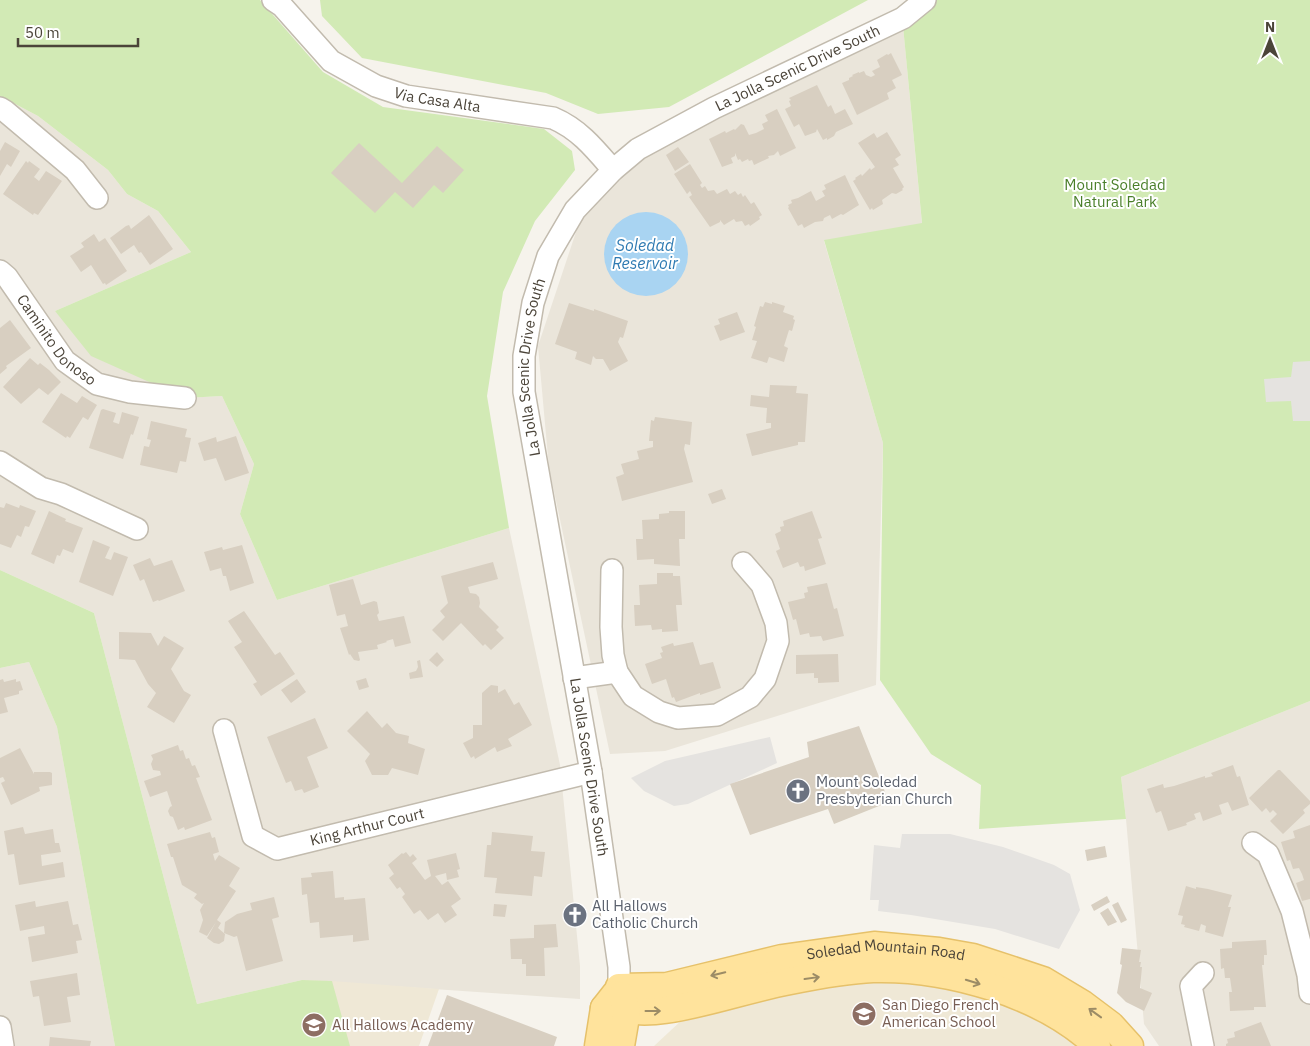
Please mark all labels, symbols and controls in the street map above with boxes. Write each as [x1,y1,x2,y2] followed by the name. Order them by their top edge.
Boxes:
[18,15,138,47] scale bar
[1245,15,1295,65] north arrow
[1265,18,1275,36] text: N
[712,20,883,115] street label: La Jolla Scenic Drive South
[25,23,60,42] text: 50 m
[391,83,482,116] street label: Via Casa Alta
[1064,175,1166,211] park label: Mount Soledad Natural Park
[612,235,679,273] water label: Soledad Reservoir
[514,276,549,458] street label: La Jolla Scenic Drive South
[13,291,100,389] street label: Caminito Donoso
[566,676,613,857] street label: La Jolla Scenic Drive South
[816,772,953,808] place label: Mount Soledad Presbyterian Church
[785,778,811,804] church icon: Mount Soledad Presbyterian Church
[308,803,426,850] street label: King Arthur Court
[592,896,698,932] place label: All Hallows Catholic Church
[562,902,588,928] church icon: All Hallows Catholic Church
[805,935,967,964] street label: Soledad Mountain Road
[710,970,726,979] one-way arrow
[803,972,819,982] one-way arrow
[964,977,980,987] one-way arrow
[882,995,999,1031] place label: San Diego French American School
[851,1001,877,1027] school or university icon: San Diego French American School
[644,1006,661,1016] one-way arrow
[1088,1008,1102,1018] one-way arrow
[301,1012,327,1038] school or university icon: All Hallows Academy
[332,1015,474,1034] place label: All Hallows Academy

